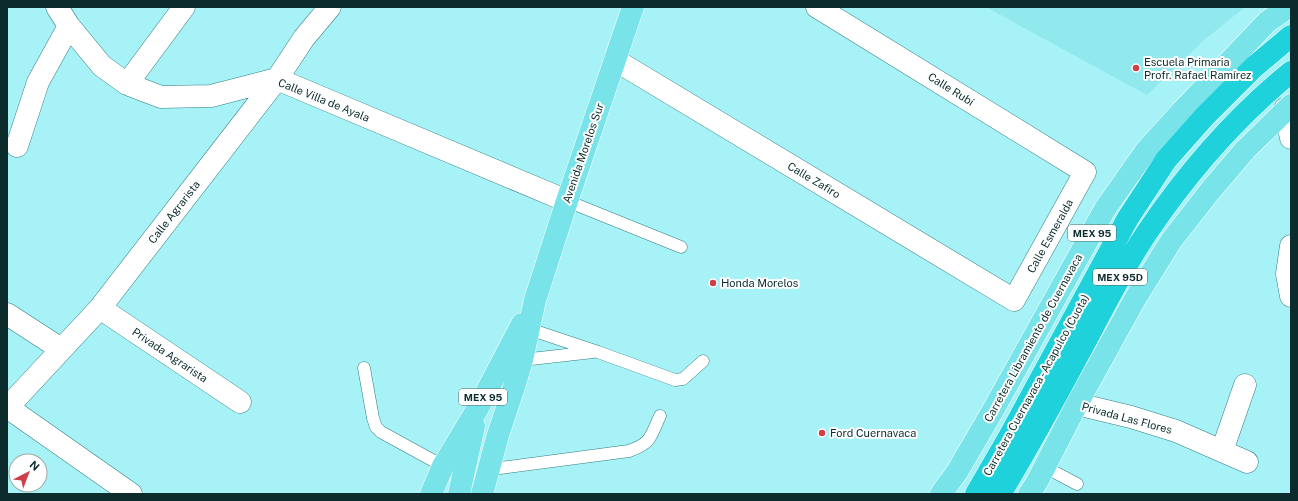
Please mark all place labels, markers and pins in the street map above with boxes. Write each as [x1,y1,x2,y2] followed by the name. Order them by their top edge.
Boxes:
[1144,56,1251,81] place label: Escuela Primaria Profr. Rafael Ramírez
[1131,63,1141,73] marker: Escuela Primaria Profr. Rafael Ramírez
[721,277,799,289] place label: Honda Morelos
[708,278,718,288] marker: Honda Morelos
[830,427,916,439] place label: Ford Cuernavaca
[817,428,827,438] marker: Ford Cuernavaca

